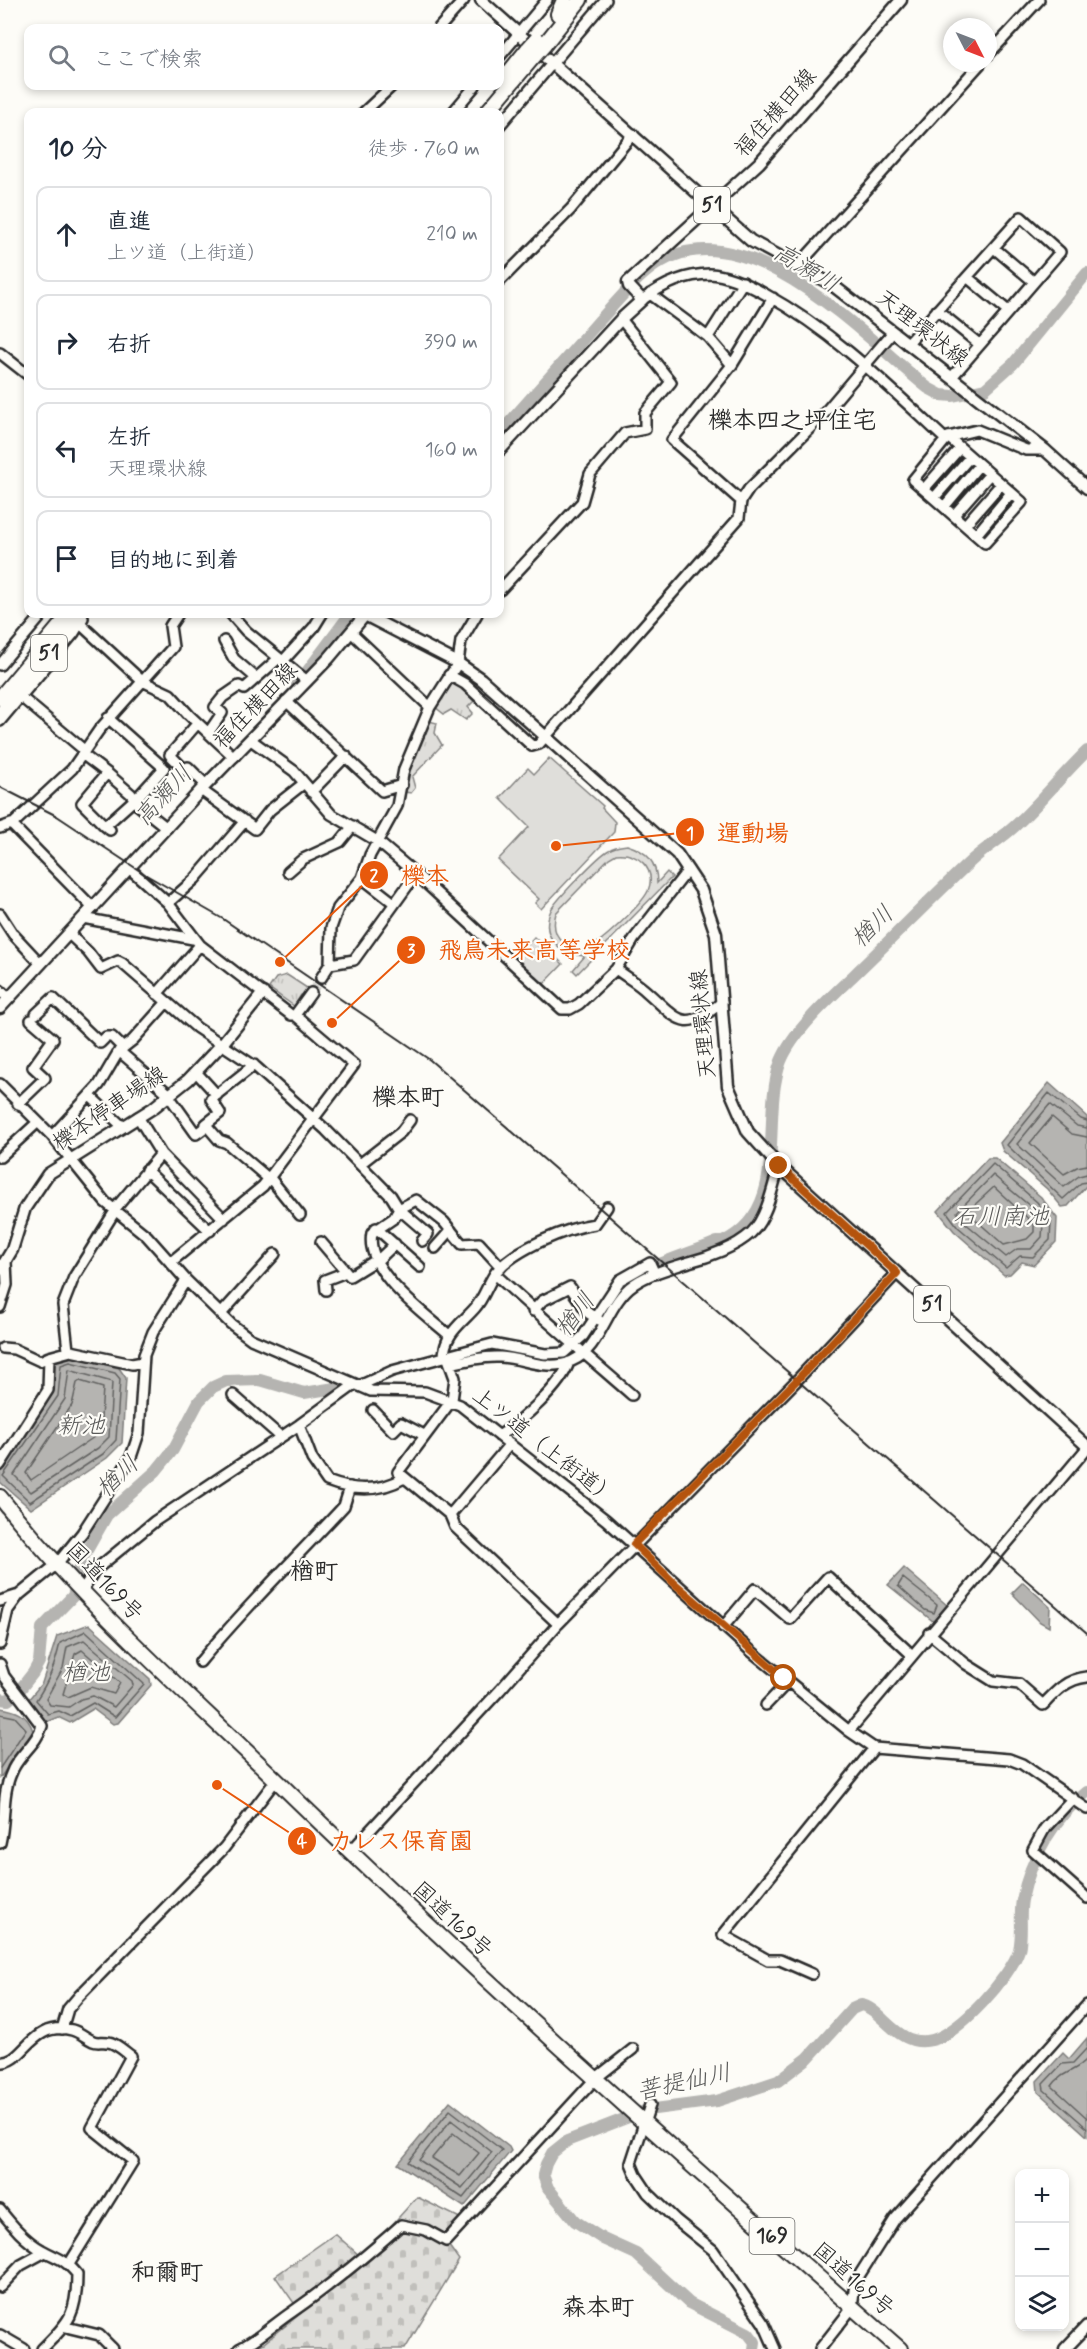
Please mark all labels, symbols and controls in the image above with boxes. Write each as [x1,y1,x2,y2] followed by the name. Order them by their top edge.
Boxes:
[943,18,997,72] north arrow
[24,24,504,90] search box
[45,41,78,74] icon: search
[93,46,203,74] text: ここで検索
[729,63,823,163] street label: 福住横田線
[48,133,108,167] text: 10 分
[368,136,480,163] text: 徒歩 · 760 m
[694,187,730,223] road number: 51
[107,208,151,236] text: 直進
[50,218,83,251] icon: ahead
[426,221,478,248] text: 210 m
[767,237,845,301] water label: 高瀬川
[107,240,267,267] text: 上ツ道（上街道）
[870,284,974,374] street label: 天理環状線
[50,326,83,359] icon: right
[424,329,478,356] text: 390 m
[107,331,151,359] text: 右折
[708,406,876,437] district label: 櫟本四之坪住宅
[107,424,151,452] text: 左折
[50,434,83,467] icon: left
[425,437,478,464] text: 160 m
[107,456,207,483] text: 天理環状線
[50,542,83,575] icon: arrive
[107,547,239,575] text: 目的地に到着
[31,635,67,671] road number: 51
[208,657,304,755] street label: 福住横田線
[128,759,200,833] water label: 高瀬川
[675,811,801,853] callout: 運動場
[717,819,789,850] text: 運動場
[686,822,694,846] text: 1
[359,854,461,896] callout: 櫟本
[401,862,449,893] text: 櫟本
[370,864,379,888] text: 2
[845,899,901,955] water label: 楢川
[396,929,642,971] callout: 飛鳥未来高等学校
[438,936,630,967] text: 飛鳥未来高等学校
[407,939,416,963] text: 3
[685,968,723,1080] street label: 天理環状線
[47,1060,173,1158] street label: 櫟本停車場線
[372,1083,444,1114] district label: 櫟本町
[765,1152,791,1178] route end
[953,1202,1050,1233] water label: 石川南池
[914,1286,950,1322] road number: 51
[549,1287,603,1343] water label: 楢川
[466,1382,622,1512] street label: 上ツ道（上街道）
[57,1411,106,1442] water label: 新池
[90,1449,146,1505] water label: 楢川
[59,1536,149,1628] street label: 国道169号
[290,1557,338,1588] district label: 楢町
[62,1658,111,1689] water label: 楢池
[770,1664,796,1690] route start
[287,1820,485,1862] callout: カレス保育園
[329,1827,473,1858] text: カレス保育園
[297,1830,308,1854] text: 4
[406,1876,498,1964] street label: 国道169号
[634,2058,734,2108] water label: 菩提仙川
[1015,2169,1069,2331] map controls
[1015,2169,1069,2223] button: +
[750,2218,794,2254] road number: 169
[1015,2223,1069,2277] button: −
[806,2237,900,2323] street label: 国道169号
[131,2258,203,2289] district label: 和爾町
[1015,2277,1069,2331] button: layers
[562,2293,634,2324] district label: 森本町

